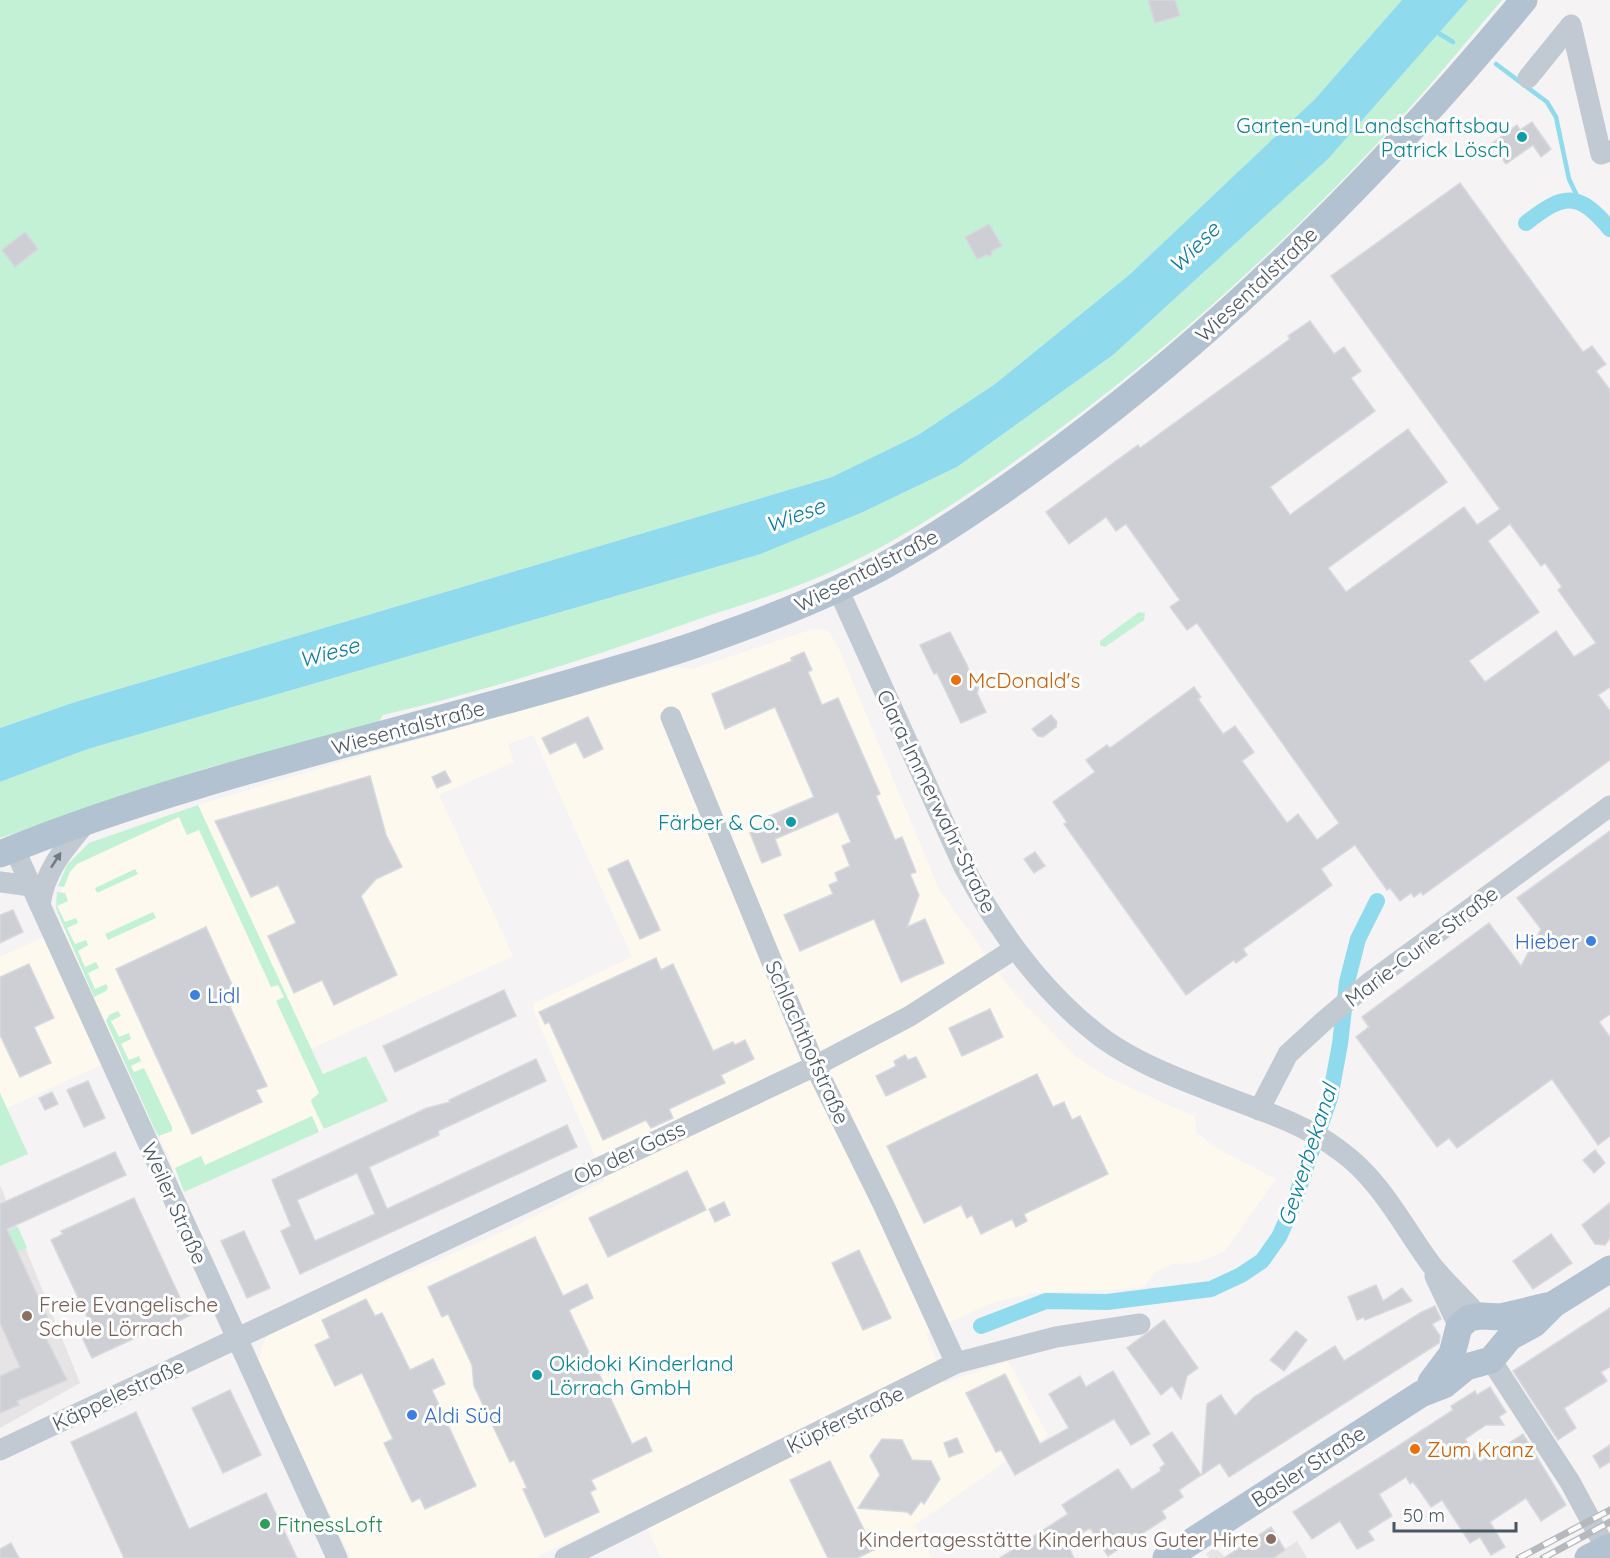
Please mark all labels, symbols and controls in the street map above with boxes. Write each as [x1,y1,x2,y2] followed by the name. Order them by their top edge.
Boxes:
[1236,112,1510,162] place label: Garten-und Landschaftsbau Patrick Lösch
[1515,130,1529,144] marker: Garten-und Landschaftsbau Patrick Lösch
[1162,214,1227,279] water label: Wiese
[1190,221,1322,347] street label: Wiesentalstraße
[761,491,830,539] water label: Wiese
[790,523,942,617] street label: Wiesentalstraße
[296,630,364,673] water label: Wiese
[968,667,1080,693] place label: McDonald's
[949,673,963,687] marker: McDonald's
[872,685,1002,917] street label: Clara-Immerwahr-Straße
[329,694,487,760] street label: Wiesentalstraße
[658,809,779,835] place label: Färber & Co.
[784,815,798,829] marker: Färber & Co.
[50,852,61,868] one-way arrow
[1339,880,1503,1012] street label: Marie-Curie-Straße
[1515,928,1579,954] place label: Hieber
[1584,934,1598,948] marker: Hieber
[760,956,856,1128] street label: Schlachthofstraße
[207,982,240,1008] place label: Lidl
[188,988,202,1002] marker: Lidl
[1271,1078,1344,1229] water label: Gewerbekanal
[569,1115,689,1189] street label: Ob der Gass
[137,1138,213,1268] street label: Weiler Straße
[39,1291,218,1341] place label: Freie Evangelische Schule Lörrach
[20,1309,34,1323] marker: Freie Evangelische Schule Lörrach
[549,1350,734,1400] place label: Okidoki Kinderland Lörrach GmbH
[48,1352,188,1436] street label: Käppelestraße
[530,1368,544,1382] marker: Okidoki Kinderland Lörrach GmbH
[782,1379,908,1459] street label: Küpferstraße
[424,1402,502,1428] place label: Aldi Süd
[405,1408,419,1422] marker: Aldi Süd
[1246,1420,1370,1512] street label: Basler Straße
[1427,1436,1534,1462] place label: Zum Kranz
[1408,1442,1422,1456] marker: Zum Kranz
[1394,1495,1516,1533] scale bar
[1403,1504,1445,1527] text: 50 m
[277,1511,383,1537] place label: FitnessLoft
[258,1517,272,1531] marker: FitnessLoft
[859,1526,1259,1552] place label: Kindertagesstätte Kinderhaus Guter Hirte
[1264,1532,1278,1546] marker: Kindertagesstätte Kinderhaus Guter Hirte

